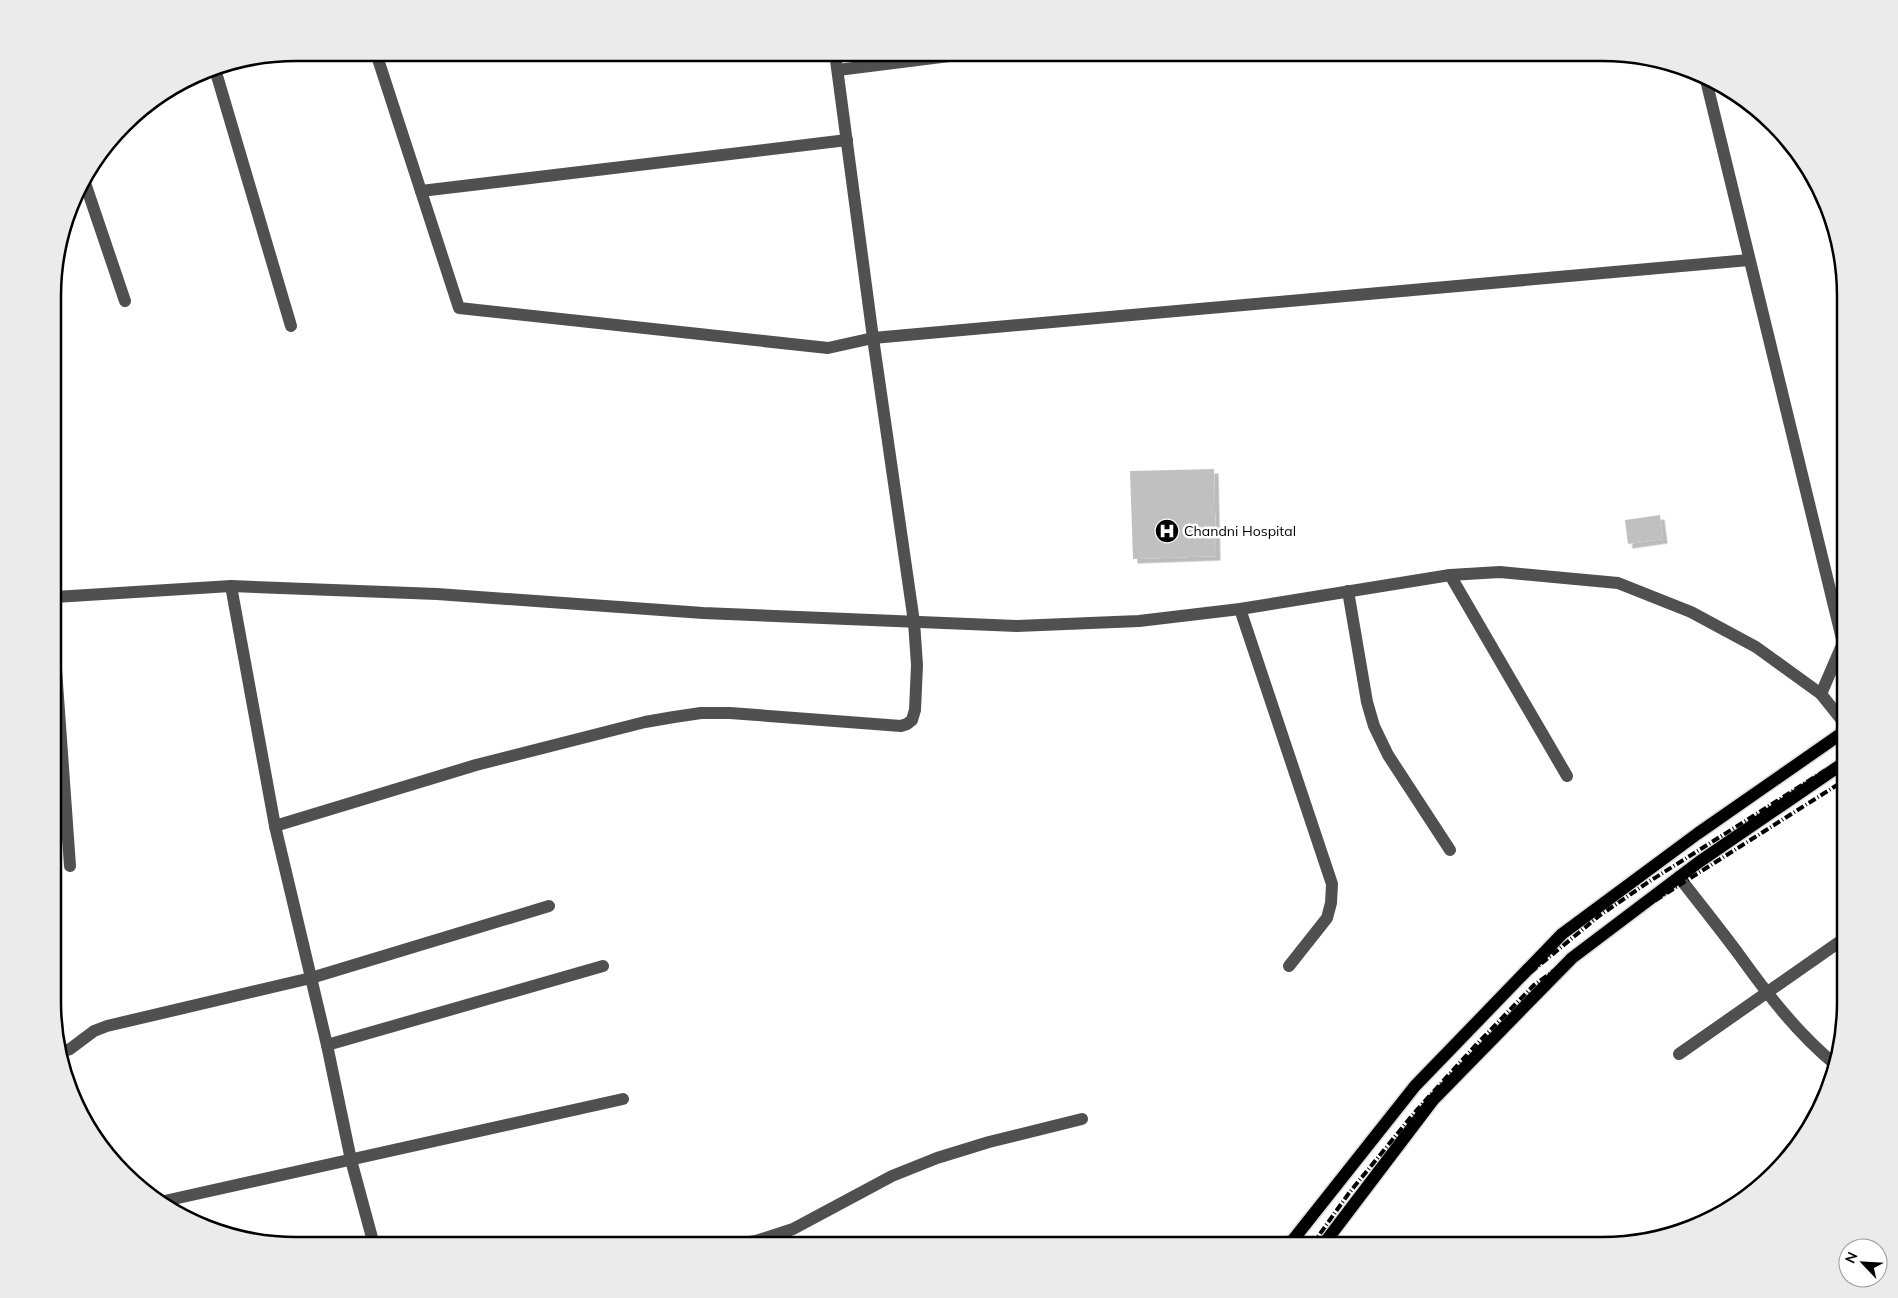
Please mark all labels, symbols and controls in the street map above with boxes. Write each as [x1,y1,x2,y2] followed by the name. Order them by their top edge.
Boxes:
[1154,518,1180,544] hospital icon: Chandni Hospital
[1184,522,1296,540] place label: Chandni Hospital
[1838,1238,1888,1288] north arrow
[1841,1249,1862,1266] text: N

